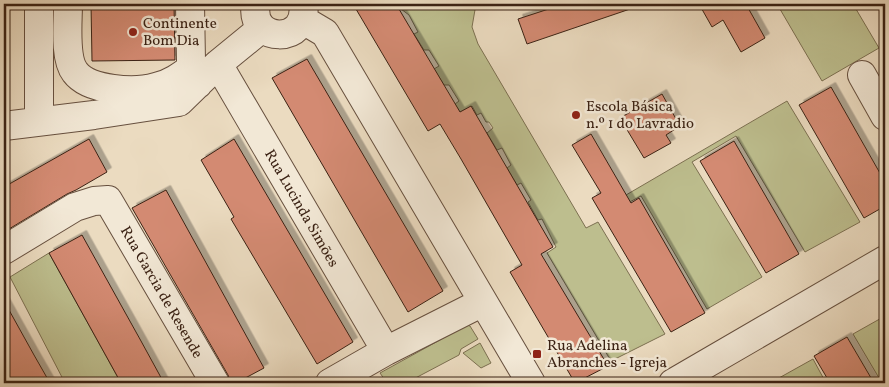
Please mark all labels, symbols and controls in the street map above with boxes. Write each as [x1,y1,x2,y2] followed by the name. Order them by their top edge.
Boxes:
[143,14,217,52] place label: Continente Bom Dia
[127,26,139,38] marker: Continente Bom Dia
[586,97,694,135] place label: Escola Básica n.º 1 do Lavradio
[570,109,582,121] marker: Escola Básica n.º 1 do Lavradio
[258,146,343,271] street label: Rua Lucinda Simões
[114,223,207,363] street label: Rua Garcia de Resende
[547,336,667,374] place label: Rua Adelina Abranches - Igreja
[531,348,543,360] marker: Rua Adelina Abranches - Igreja

